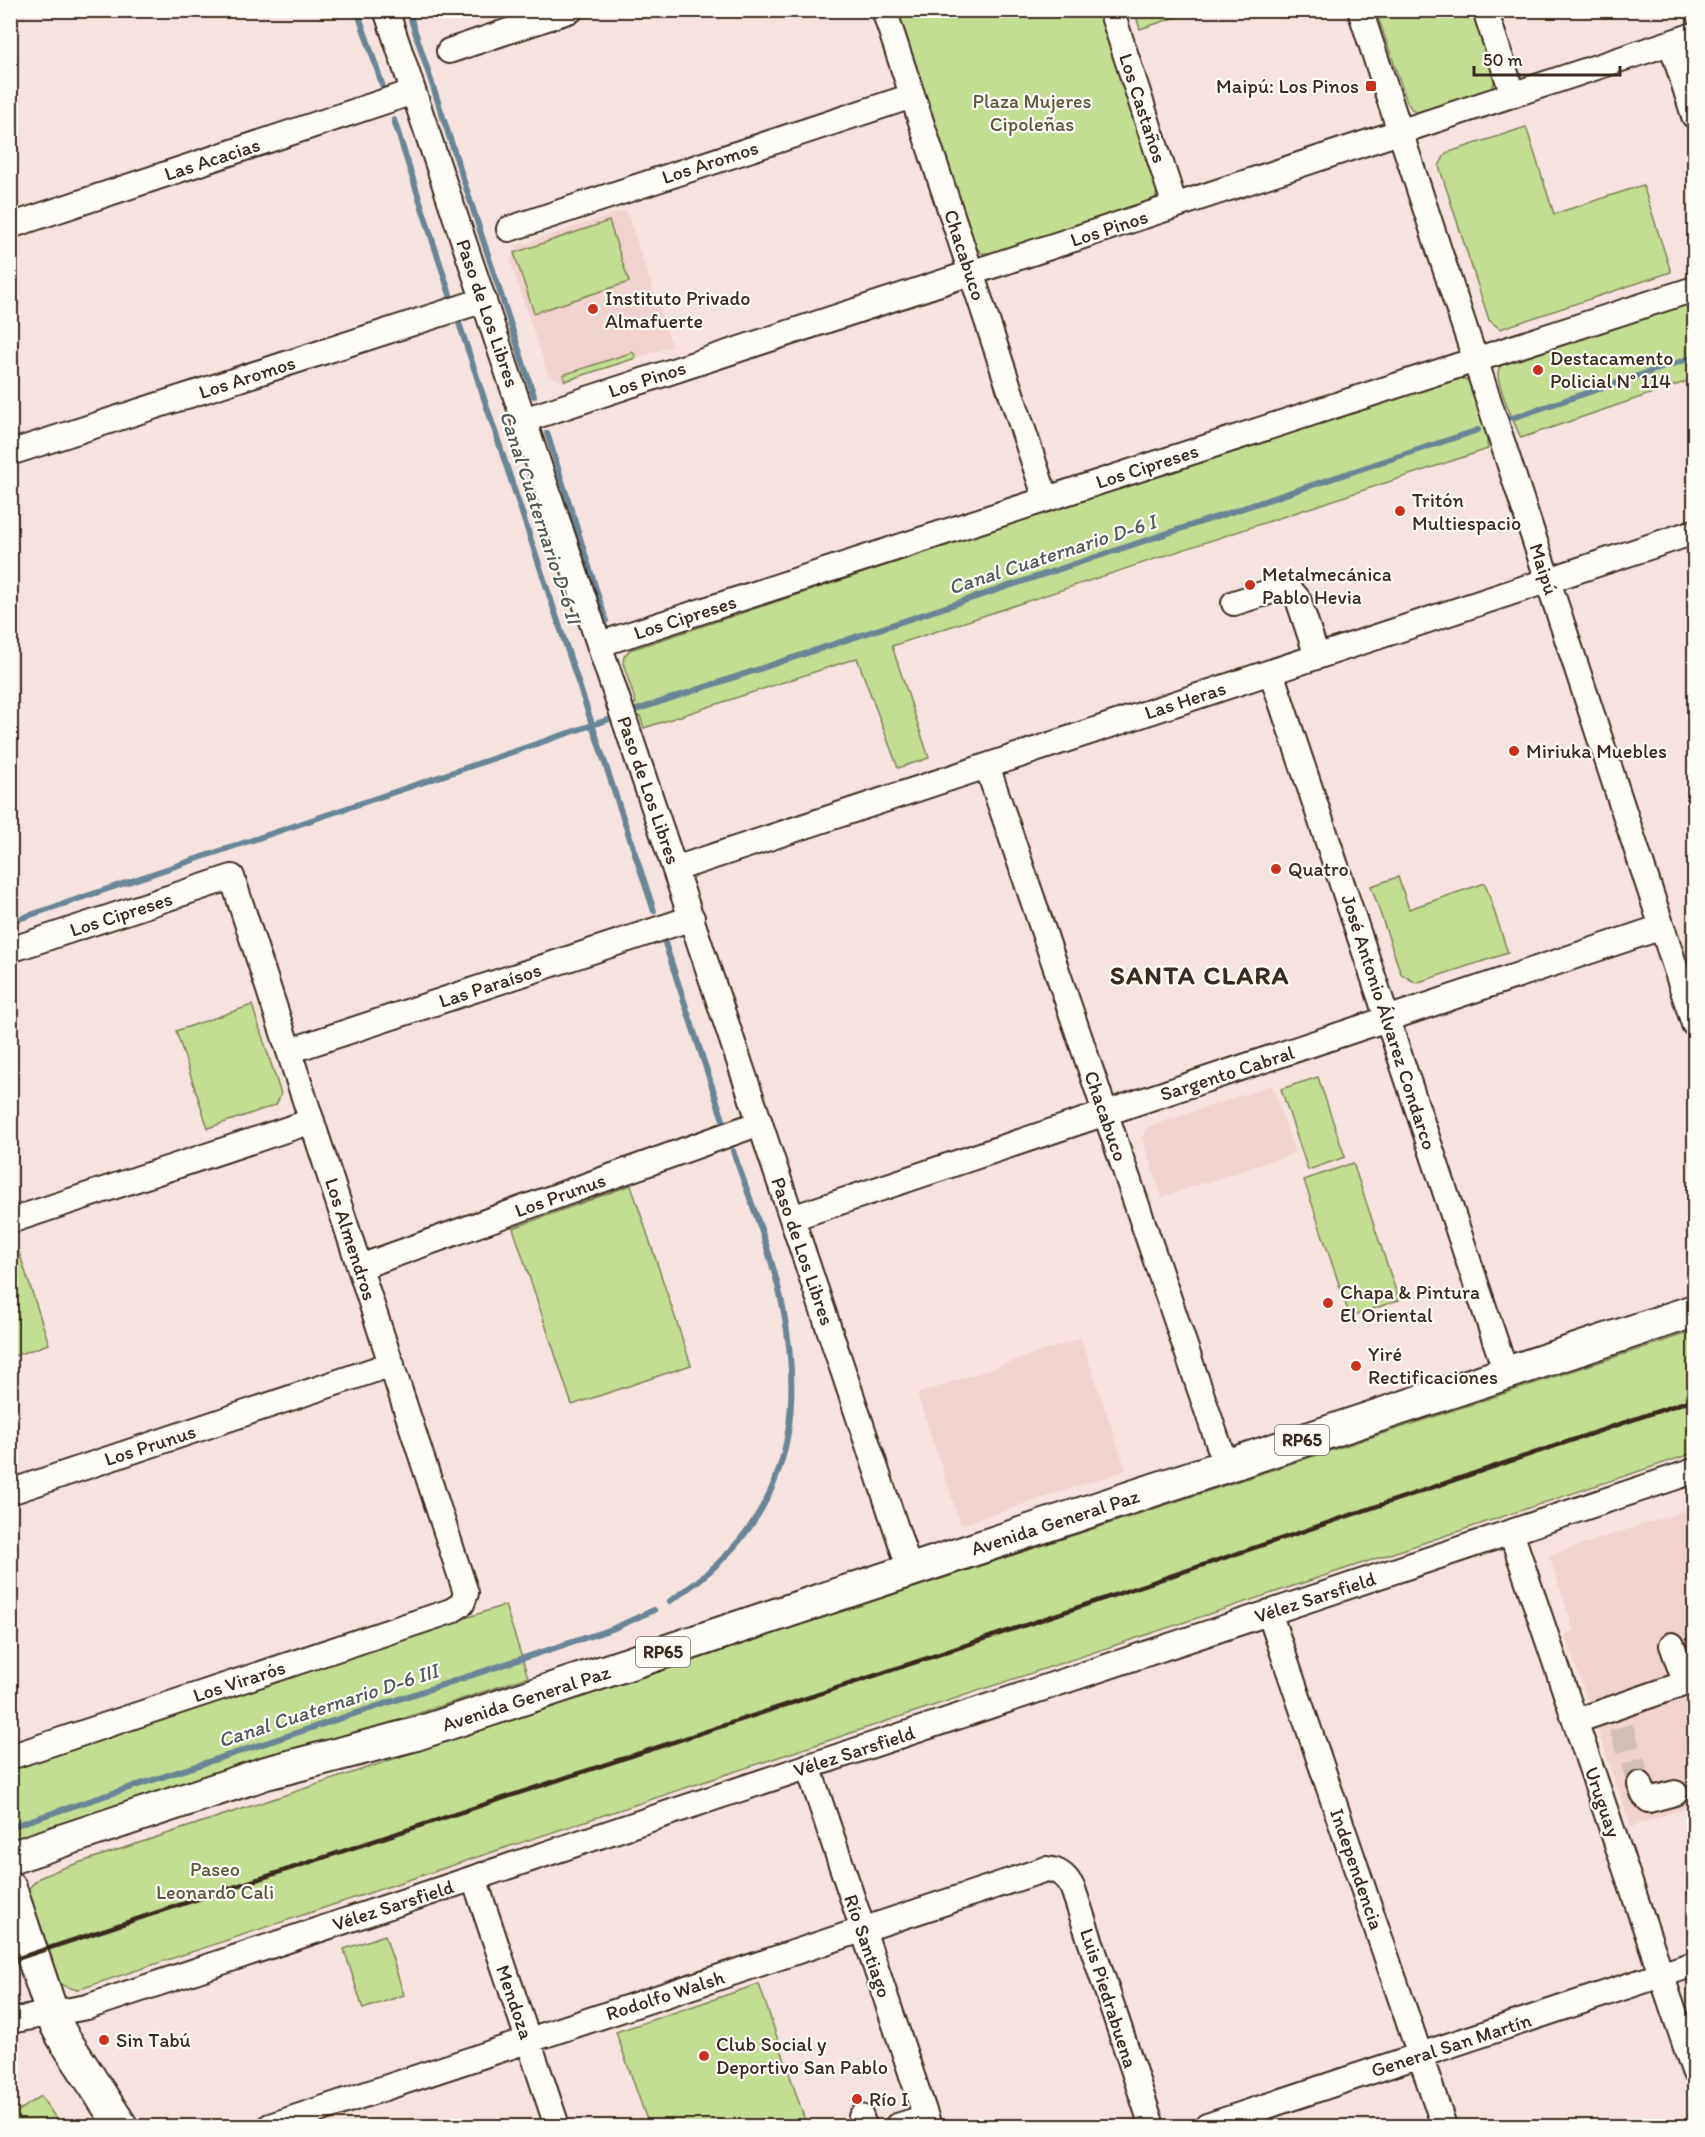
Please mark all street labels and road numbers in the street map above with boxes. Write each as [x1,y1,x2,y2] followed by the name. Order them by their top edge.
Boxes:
[1114,50,1172,166] street label: Los Castaños
[161,132,263,186] street label: Las Acacias
[659,135,761,189] street label: Los Aromos
[1067,204,1151,252] street label: Los Pinos
[939,207,991,303] street label: Chacabuco
[451,236,525,390] street label: Paso de Los Libres
[196,350,298,404] street label: Los Aromos
[605,355,689,403] street label: Los Pinos
[1093,438,1201,494] street label: Los Cipreses
[1524,540,1564,598] street label: Maipú
[631,589,739,645] street label: Los Cipreses
[1141,676,1229,724] street label: Las Heras
[612,713,686,867] street label: Paso de Los Libres
[67,886,175,942] street label: Los Cipreses
[1336,891,1442,1153] street label: José Antonio Álvarez Condarco
[436,957,544,1013] street label: Las Paraísos
[1157,1040,1298,1106] street label: Sargento Cabral
[1079,1068,1133,1164] street label: Chacabuco
[511,1167,609,1223] street label: Los Prunus
[766,1174,840,1328] street label: Paso de Los Libres
[320,1175,382,1303] street label: Los Almendros
[101,1419,199,1471] street label: Los Prunus
[1275,1425,1329,1455] road number: RP65
[968,1483,1143,1561] street label: Avenida General Paz
[1251,1566,1379,1628] street label: Vélez Sarsfield
[636,1637,690,1667] road number: RP65
[190,1655,288,1707] street label: Los Virarós
[439,1659,614,1737] street label: Avenida General Paz
[790,1720,918,1782] street label: Vélez Sarsfield
[1580,1763,1626,1841] street label: Uruguay
[1325,1805,1389,1933] street label: Independencia
[329,1874,457,1936] street label: Vélez Sarsfield
[839,1891,897,2001] street label: Río Santiago
[1075,1925,1143,2071] street label: Luis Piedrabuena
[491,1962,539,2043] street label: Mendoza
[603,1964,728,2025] street label: Rodolfo Walsh
[1368,2008,1534,2082] street label: General San Martín

